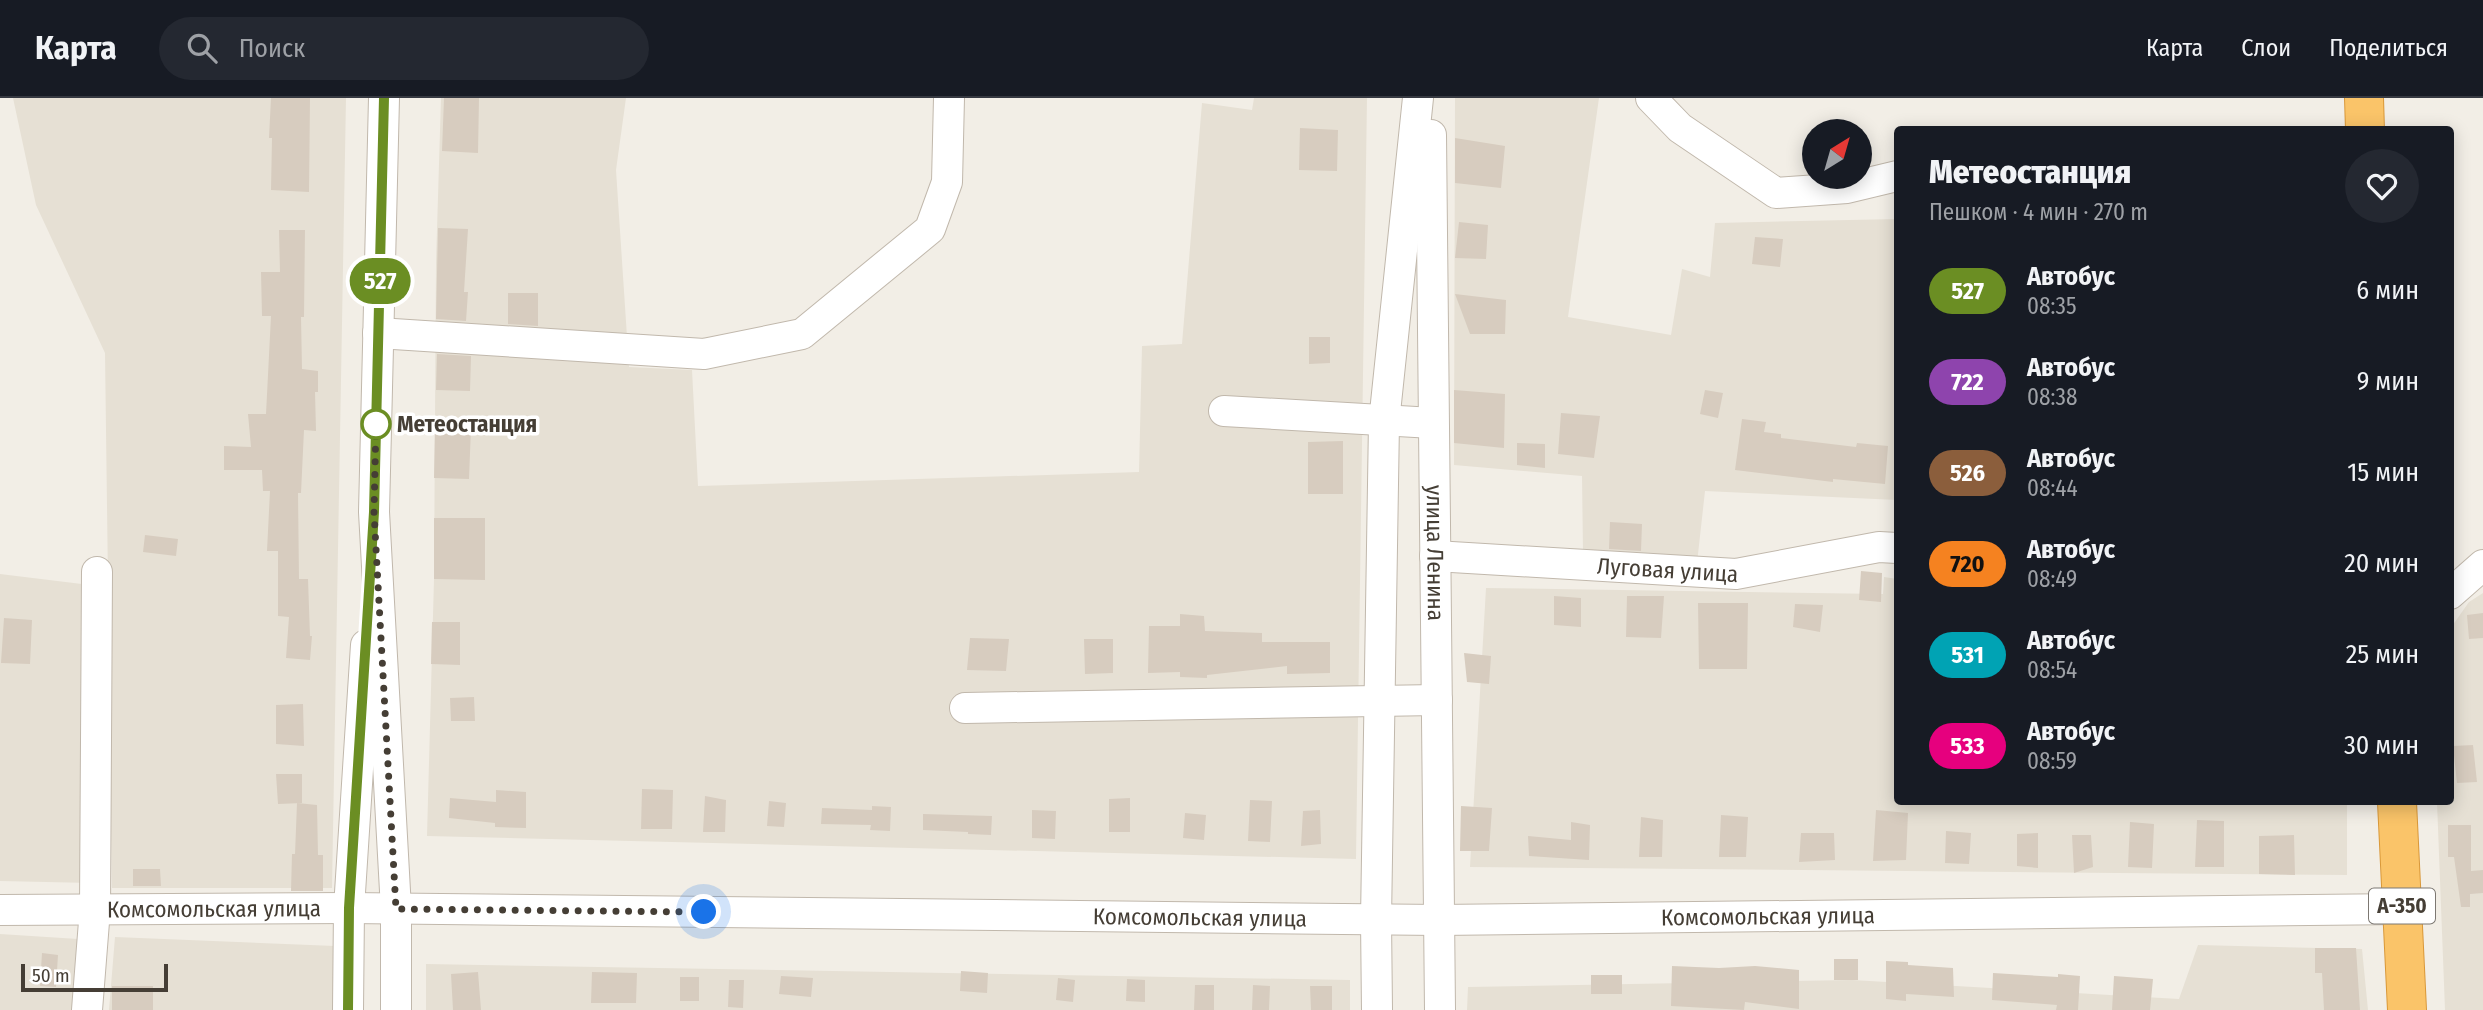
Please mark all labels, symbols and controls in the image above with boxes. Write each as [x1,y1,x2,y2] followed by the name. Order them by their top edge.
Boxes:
[159,17,649,80] search box
[35,28,117,68] text: Карта
[183,29,221,67] icon: search
[239,33,305,64] text: Поиск
[2146,34,2203,62] text: Карта
[2241,34,2291,62] text: Слои
[2329,34,2448,62] text: Поделиться
[1802,119,1872,189] north arrow
[1802,119,1872,189] map controls
[2345,149,2419,223] button: heart
[1929,152,2131,192] text: Метеостанция
[1929,198,2148,226] text: Пешком · 4 мин · 270 m
[340,258,420,304] line badge: 527
[2027,261,2115,292] text: Автобус
[364,267,396,295] text: 527
[2356,275,2419,306] text: 6 мин
[1951,277,1984,305] text: 527
[2027,292,2077,320] text: 08:35
[2027,352,2115,383] text: Автобус
[2357,366,2419,397] text: 9 мин
[1951,368,1984,396] text: 722
[2027,383,2077,411] text: 08:38
[361,409,391,439] marker: Метеостанция
[397,410,537,438] place label: Метеостанция
[2027,443,2115,474] text: Автобус
[2347,457,2419,488] text: 15 мин
[1950,459,1985,487] text: 526
[2027,474,2078,502] text: 08:44
[1421,485,1450,621] street label: улица Ленина
[2027,534,2115,565] text: Автобус
[2344,548,2419,579] text: 20 мин
[1950,550,1985,578] text: 720
[1596,552,1739,588] street label: Луговая улица
[2027,565,2077,593] text: 08:49
[2027,625,2115,656] text: Автобус
[2346,639,2419,670] text: 25 мин
[1951,641,1984,669] text: 531
[2027,656,2077,684] text: 08:54
[2027,716,2115,747] text: Автобус
[2344,730,2419,761] text: 30 мин
[1950,732,1985,760] text: 533
[2027,747,2077,775] text: 08:59
[2369,888,2435,924] road number: А-350
[107,894,321,923] street label: Комсомольская улица
[686,894,721,929] your location
[1661,901,1875,931] street label: Комсомольская улица
[1093,902,1307,933] street label: Комсомольская улица
[21,961,168,993] scale bar
[32,964,70,987] text: 50 m

